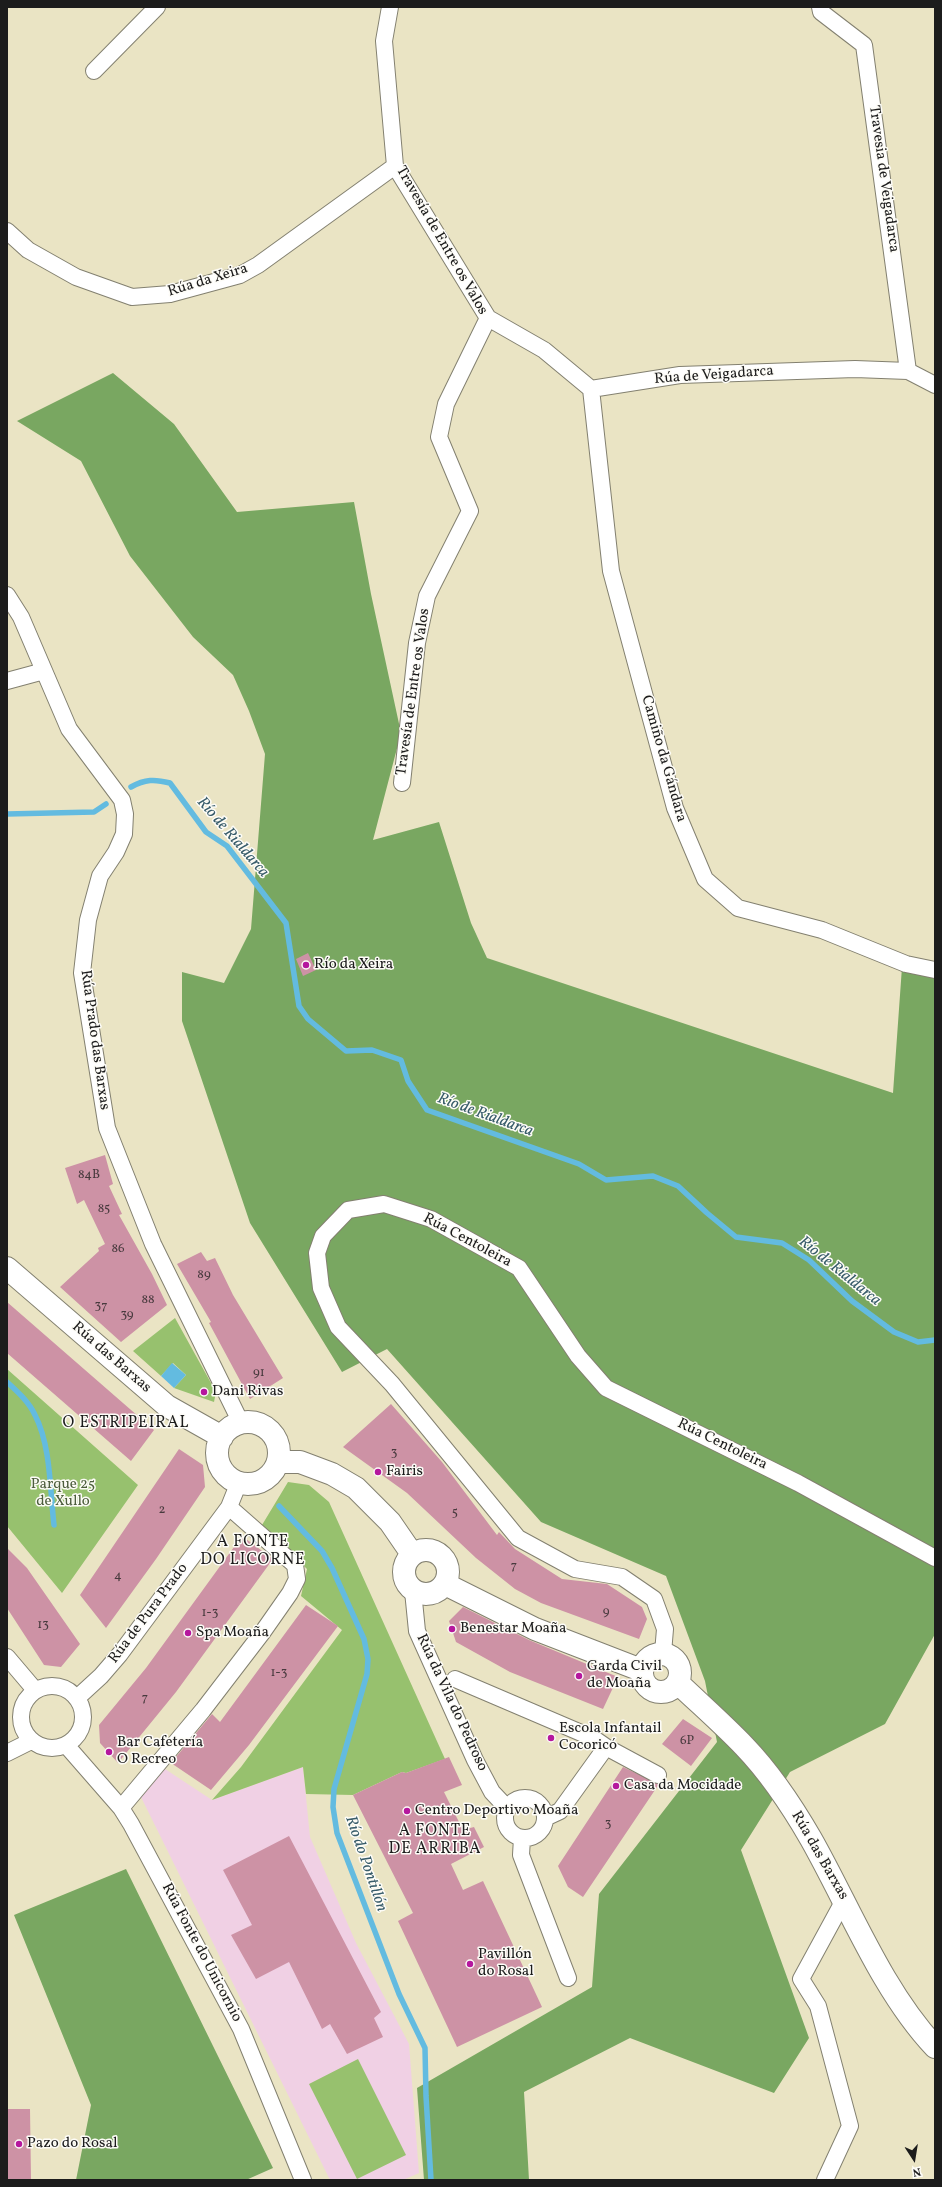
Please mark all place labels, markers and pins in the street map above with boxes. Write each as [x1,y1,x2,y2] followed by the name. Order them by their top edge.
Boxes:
[314,956,393,974] place label: Río da Xeira
[301,960,311,970] marker: Río da Xeira
[212,1383,283,1401] place label: Dani Rivas
[199,1387,209,1397] marker: Dani Rivas
[386,1463,423,1481] place label: Fairis
[373,1467,383,1477] marker: Fairis
[460,1620,566,1638] place label: Benestar Moaña
[196,1624,269,1642] place label: Spa Moaña
[447,1624,457,1634] marker: Benestar Moaña
[183,1628,193,1638] marker: Spa Moaña
[587,1658,662,1693] place label: Garda Civil de Moaña
[574,1671,584,1681] marker: Garda Civil de Moaña
[559,1720,661,1755] place label: Escola Infantail Cocoricó
[546,1733,556,1743] marker: Escola Infantail Cocoricó
[117,1734,203,1769] place label: Bar Cafetería O Recreo
[104,1747,114,1757] marker: Bar Cafetería O Recreo
[624,1777,741,1795] place label: Casa da Mocidade
[611,1781,621,1791] marker: Casa da Mocidade
[415,1802,578,1820] place label: Centro Deportivo Moaña
[402,1806,412,1816] marker: Centro Deportivo Moaña
[478,1946,534,1981] place label: Pavillón do Rosal
[465,1959,475,1969] marker: Pavillón do Rosal
[27,2135,117,2153] place label: Pazo do Rosal
[14,2139,24,2149] marker: Pazo do Rosal

